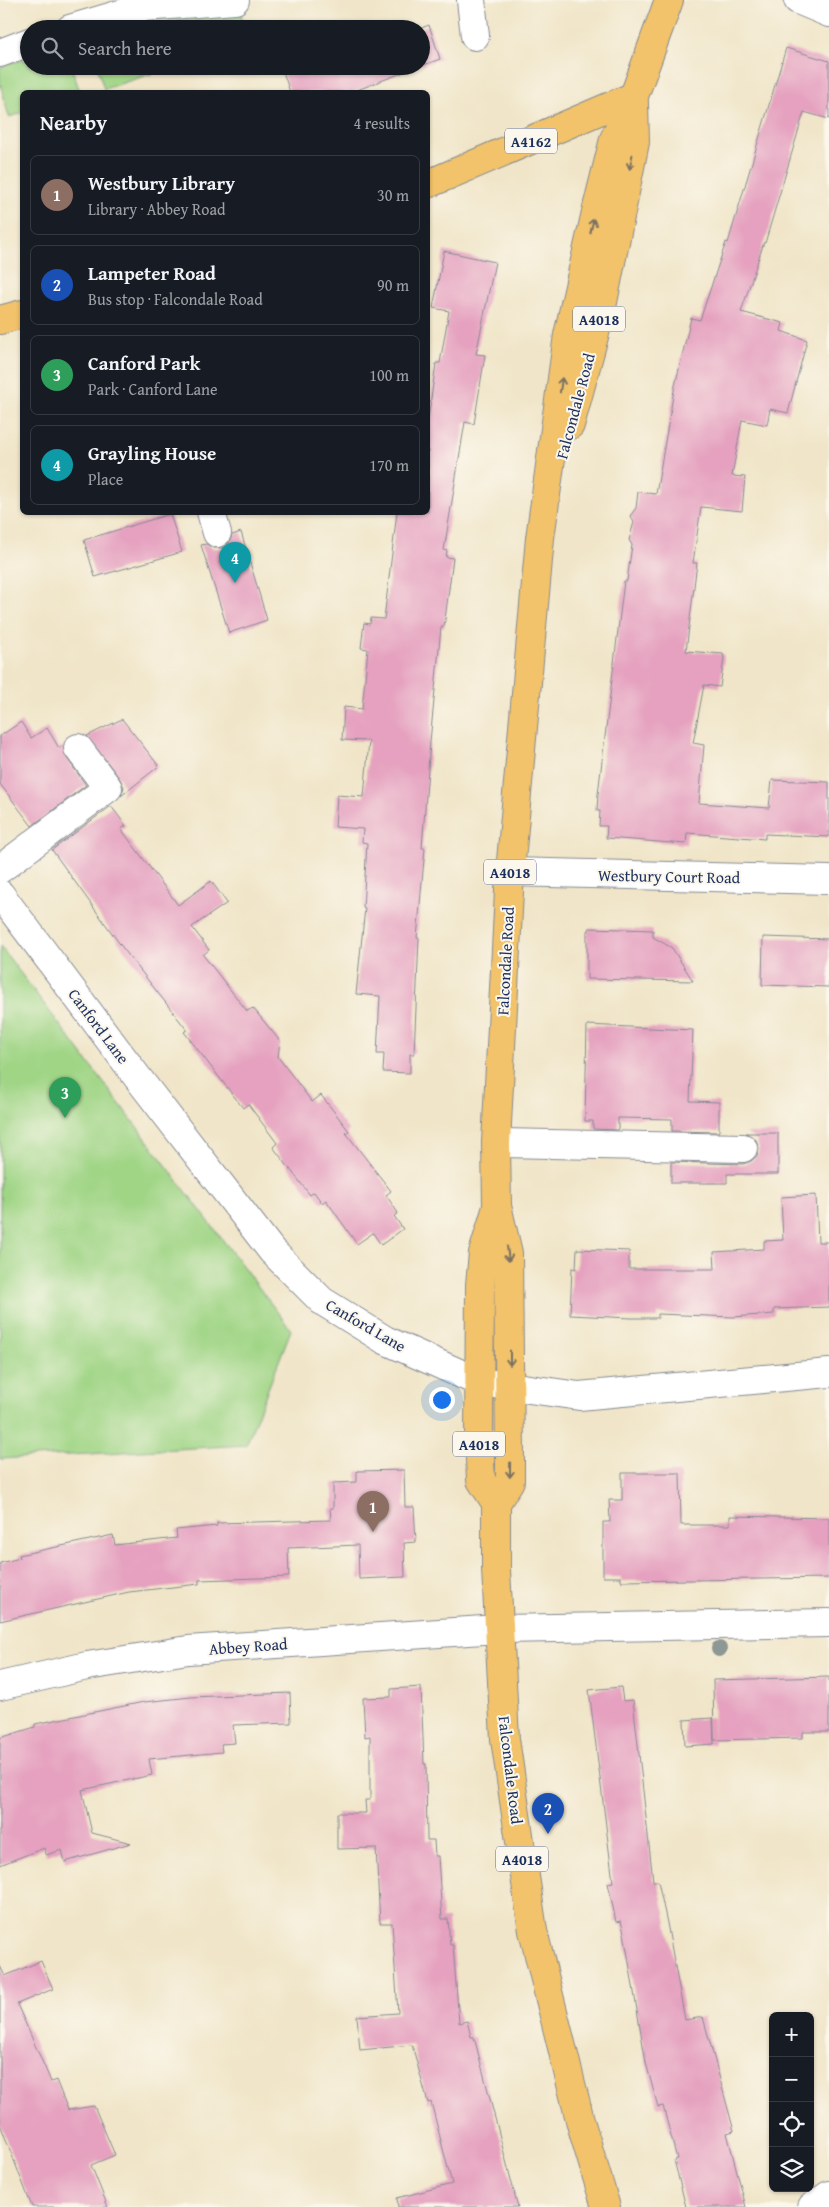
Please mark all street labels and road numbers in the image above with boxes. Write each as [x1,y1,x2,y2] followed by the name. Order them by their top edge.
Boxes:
[505,128,557,154] road number: A4162
[573,306,625,332] road number: A4018
[549,350,601,462] street label: Falcondale Road
[484,860,536,884] road number: A4018
[598,863,741,889] street label: Westbury Court Road
[490,906,520,1016] street label: Falcondale Road
[63,983,135,1069] street label: Canford Lane
[322,1292,410,1358] street label: Canford Lane
[453,1432,505,1456] road number: A4018
[208,1631,289,1661] street label: Abbey Road
[492,1715,530,1826] street label: Falcondale Road
[496,1846,548,1872] road number: A4018

